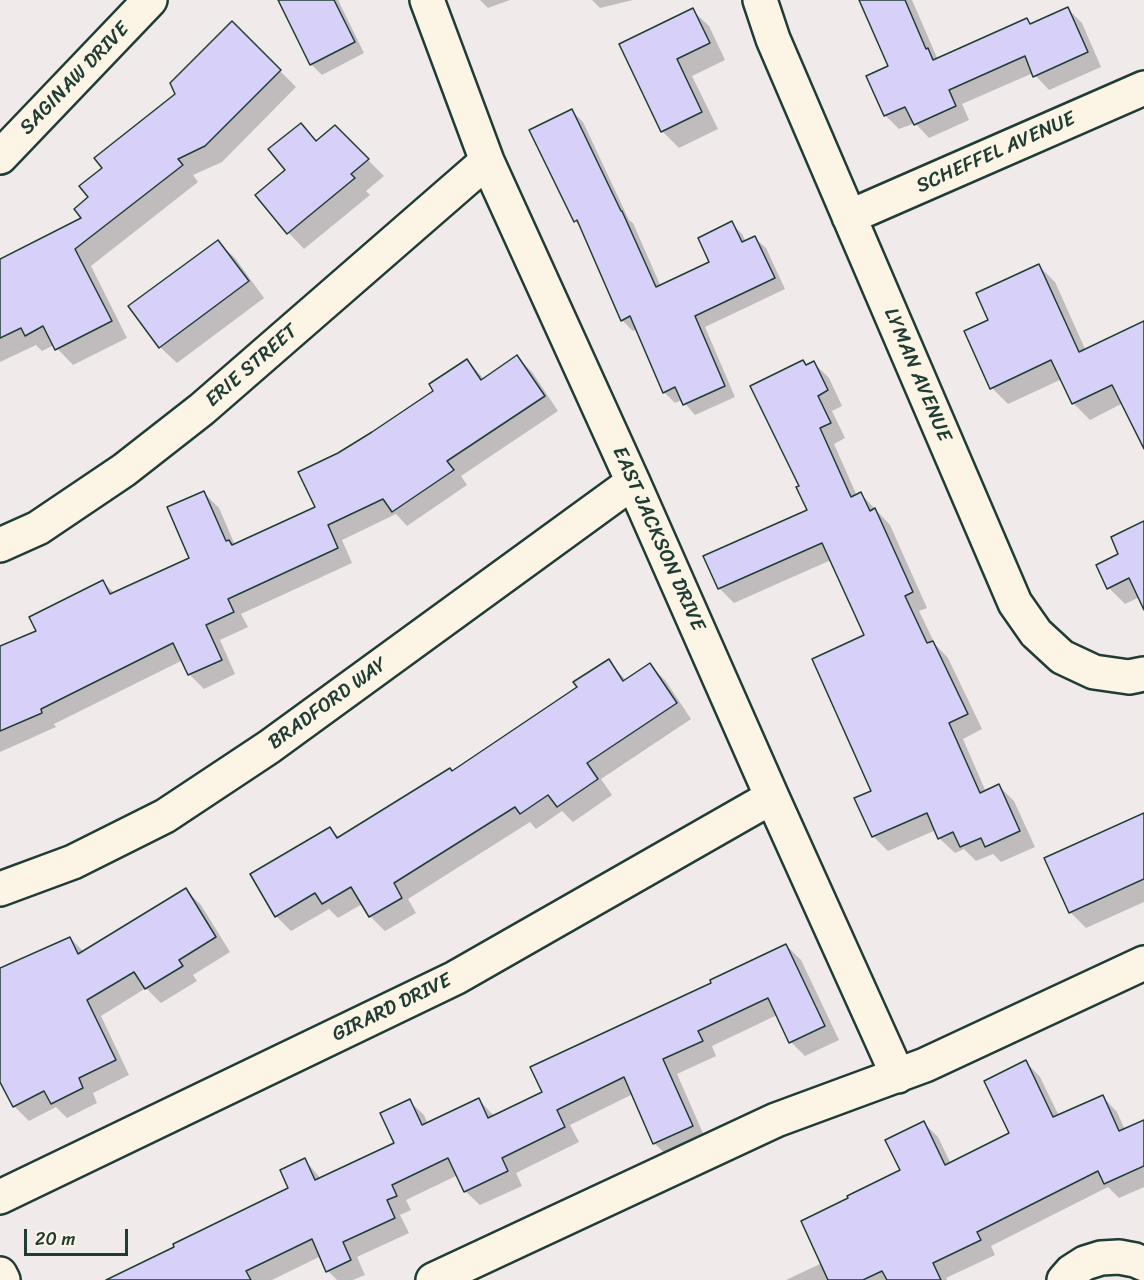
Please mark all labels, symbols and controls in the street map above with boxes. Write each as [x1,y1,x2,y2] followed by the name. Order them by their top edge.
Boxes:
[15,18,135,140] street label: SAGINAW DRIVE
[913,107,1079,199] street label: SCHEFFEL AVENUE
[878,305,956,445] street label: LYMAN AVENUE
[201,320,303,412] street label: ERIE STREET
[607,443,709,635] street label: EAST JACKSON DRIVE
[264,653,392,755] street label: BRADFORD WAY
[328,969,456,1047] street label: GIRARD DRIVE
[27,1217,130,1255] scale bar
[35,1223,75,1255] text: 20 m

